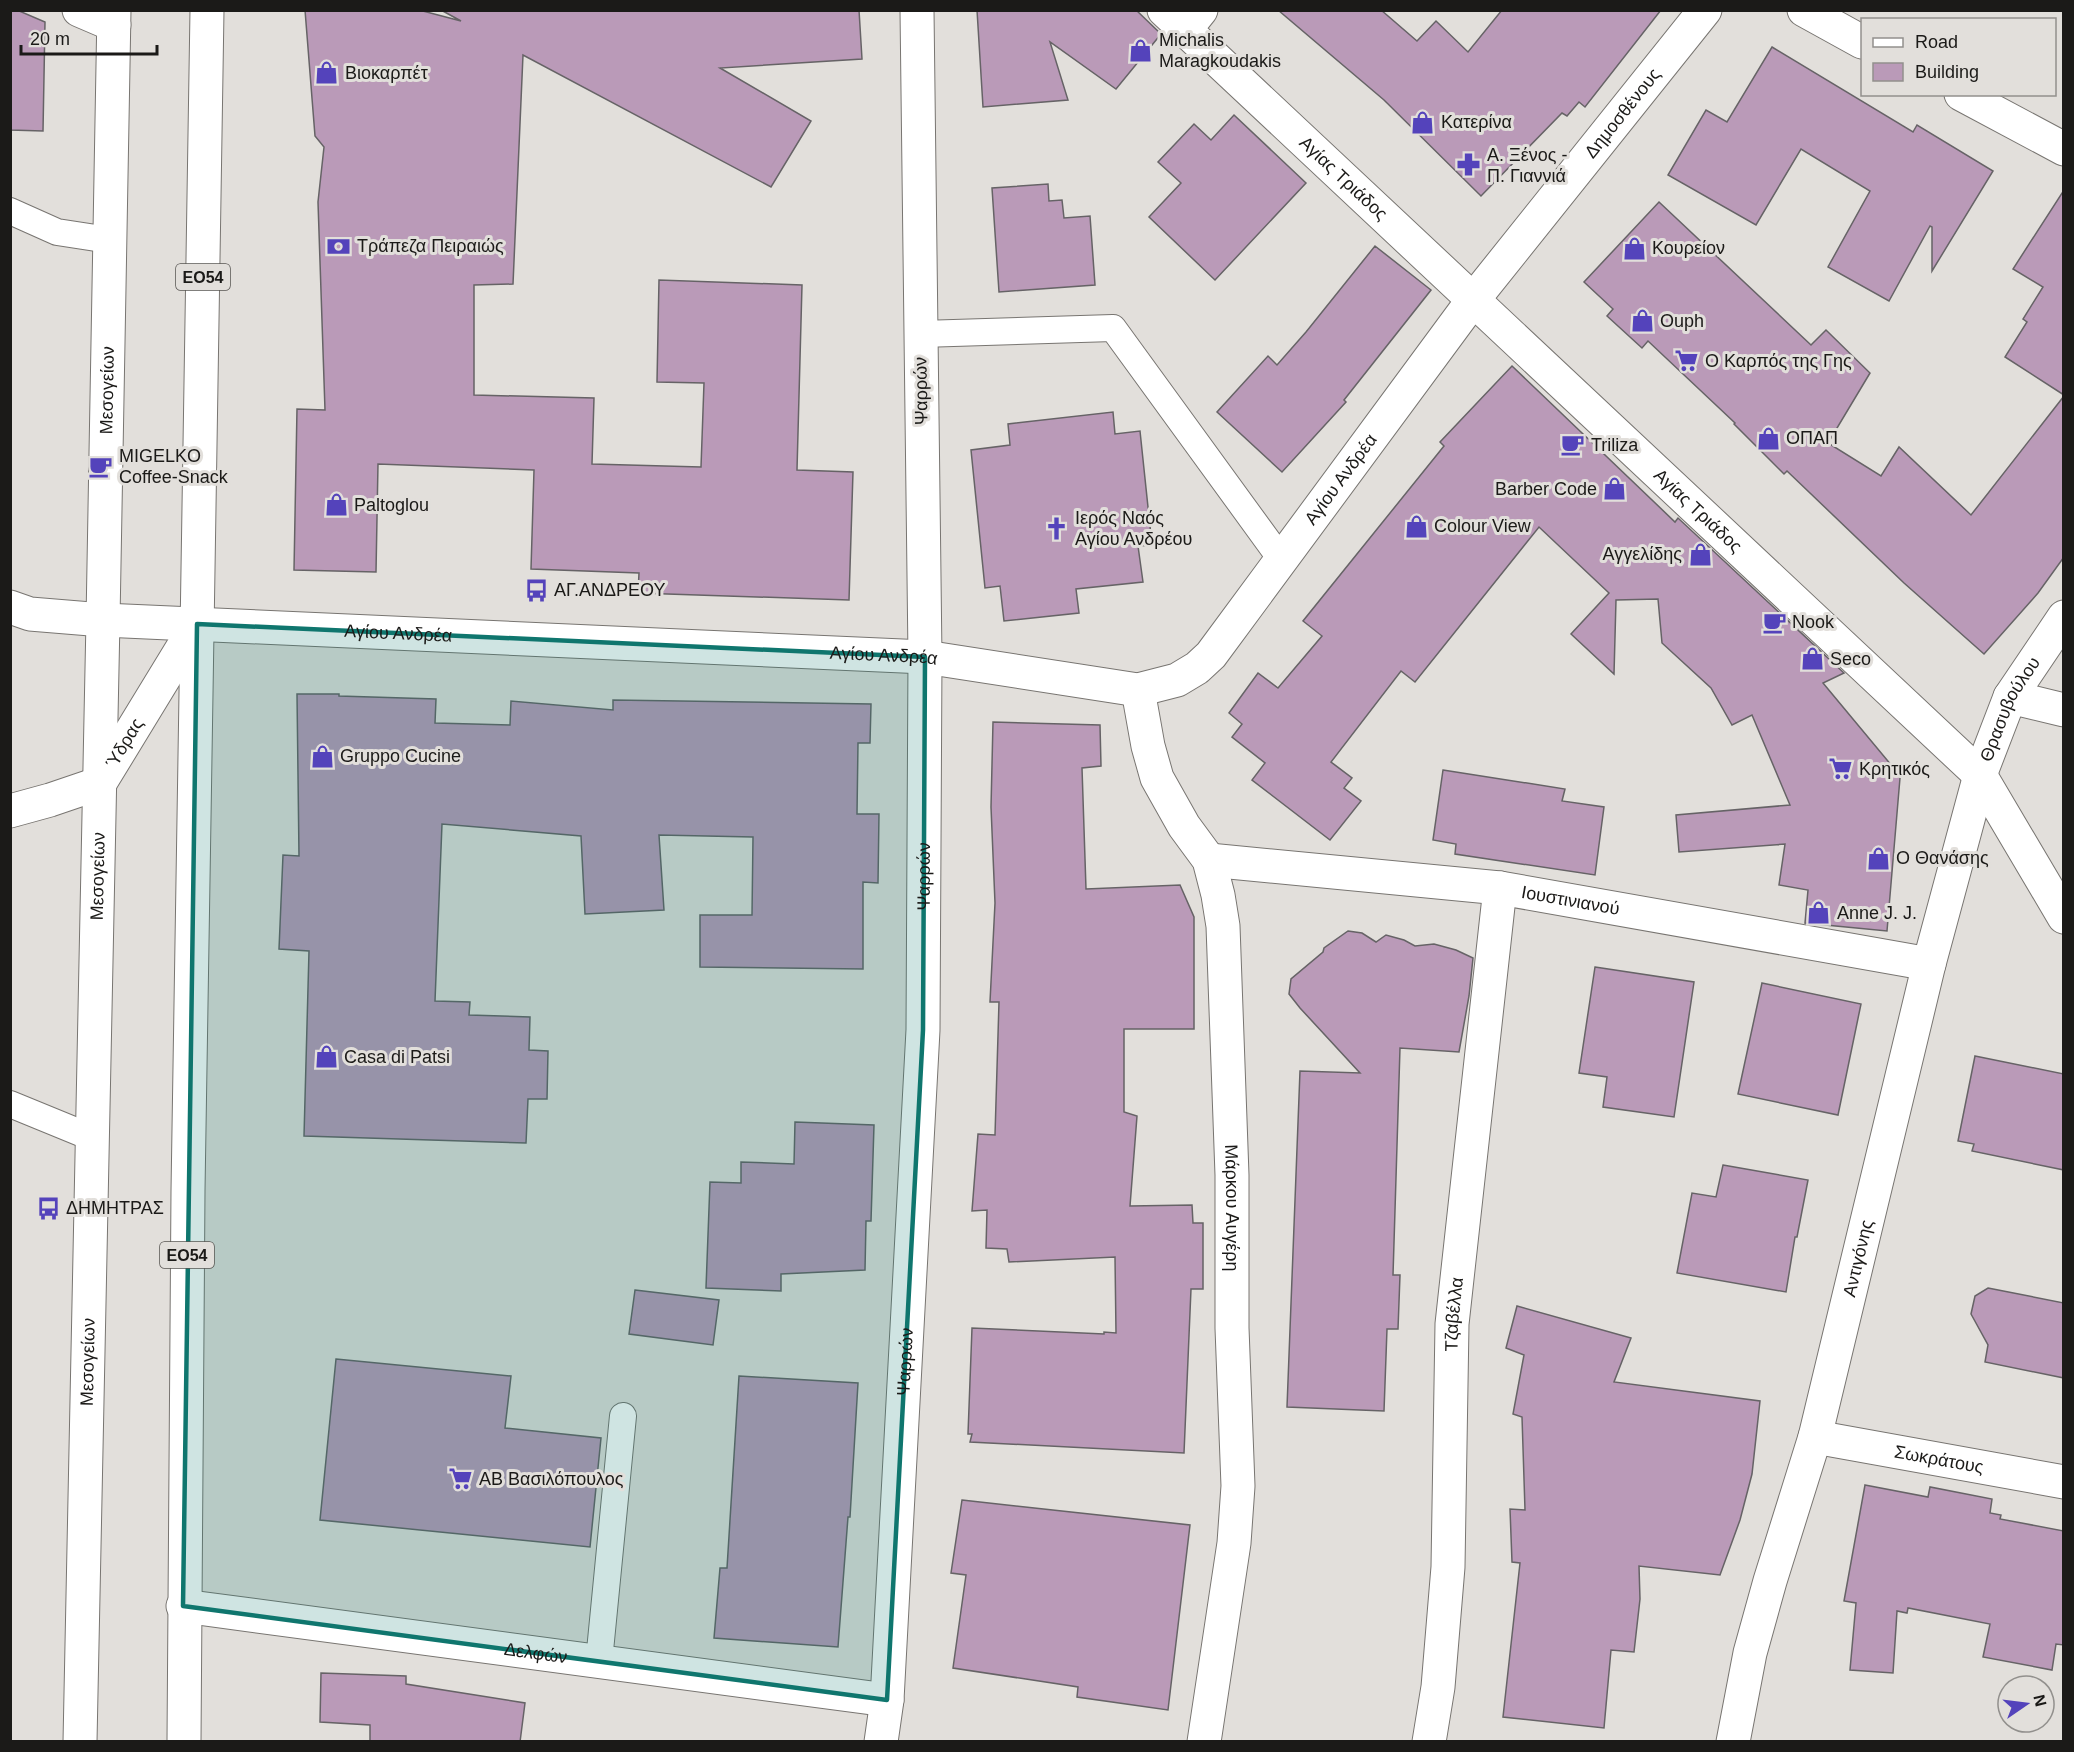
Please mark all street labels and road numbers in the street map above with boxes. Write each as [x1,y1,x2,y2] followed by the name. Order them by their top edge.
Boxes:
[1581,64,1665,162] street label: Δημοσθένους
[1295,132,1392,224] street label: Αγίας Τριάδος
[176,264,230,290] road number: ΕΟ54
[96,346,118,435] street label: Μεσογείων
[910,357,932,425] street label: Ψαρρών
[1301,430,1381,529] street label: Αγίου Ανδρέα
[1650,465,1746,557] street label: Αγίας Τριάδος
[344,621,453,646] street label: Αγίου Ανδρέα
[829,643,939,669] street label: Αγίου Ανδρέα
[1976,653,2044,764] street label: Θρασυβούλου
[102,714,147,772] street label: Ύδρας
[87,832,109,921] street label: Μεσογείων
[914,842,934,911] street label: Ψαρρών
[1520,882,1621,919] street label: Ιουστινιανού
[1221,1144,1242,1272] street label: Μάρκου Αυγέρη
[1839,1217,1877,1299] street label: Αντιγόνης
[160,1242,214,1268] road number: ΕΟ54
[1442,1276,1467,1352] street label: Τζαβέλλα
[77,1318,99,1406] street label: Μεσογείων
[893,1327,917,1397] street label: Ψαρρών
[1893,1442,1985,1477] street label: Σωκράτους
[503,1639,569,1667] street label: Δελφών

